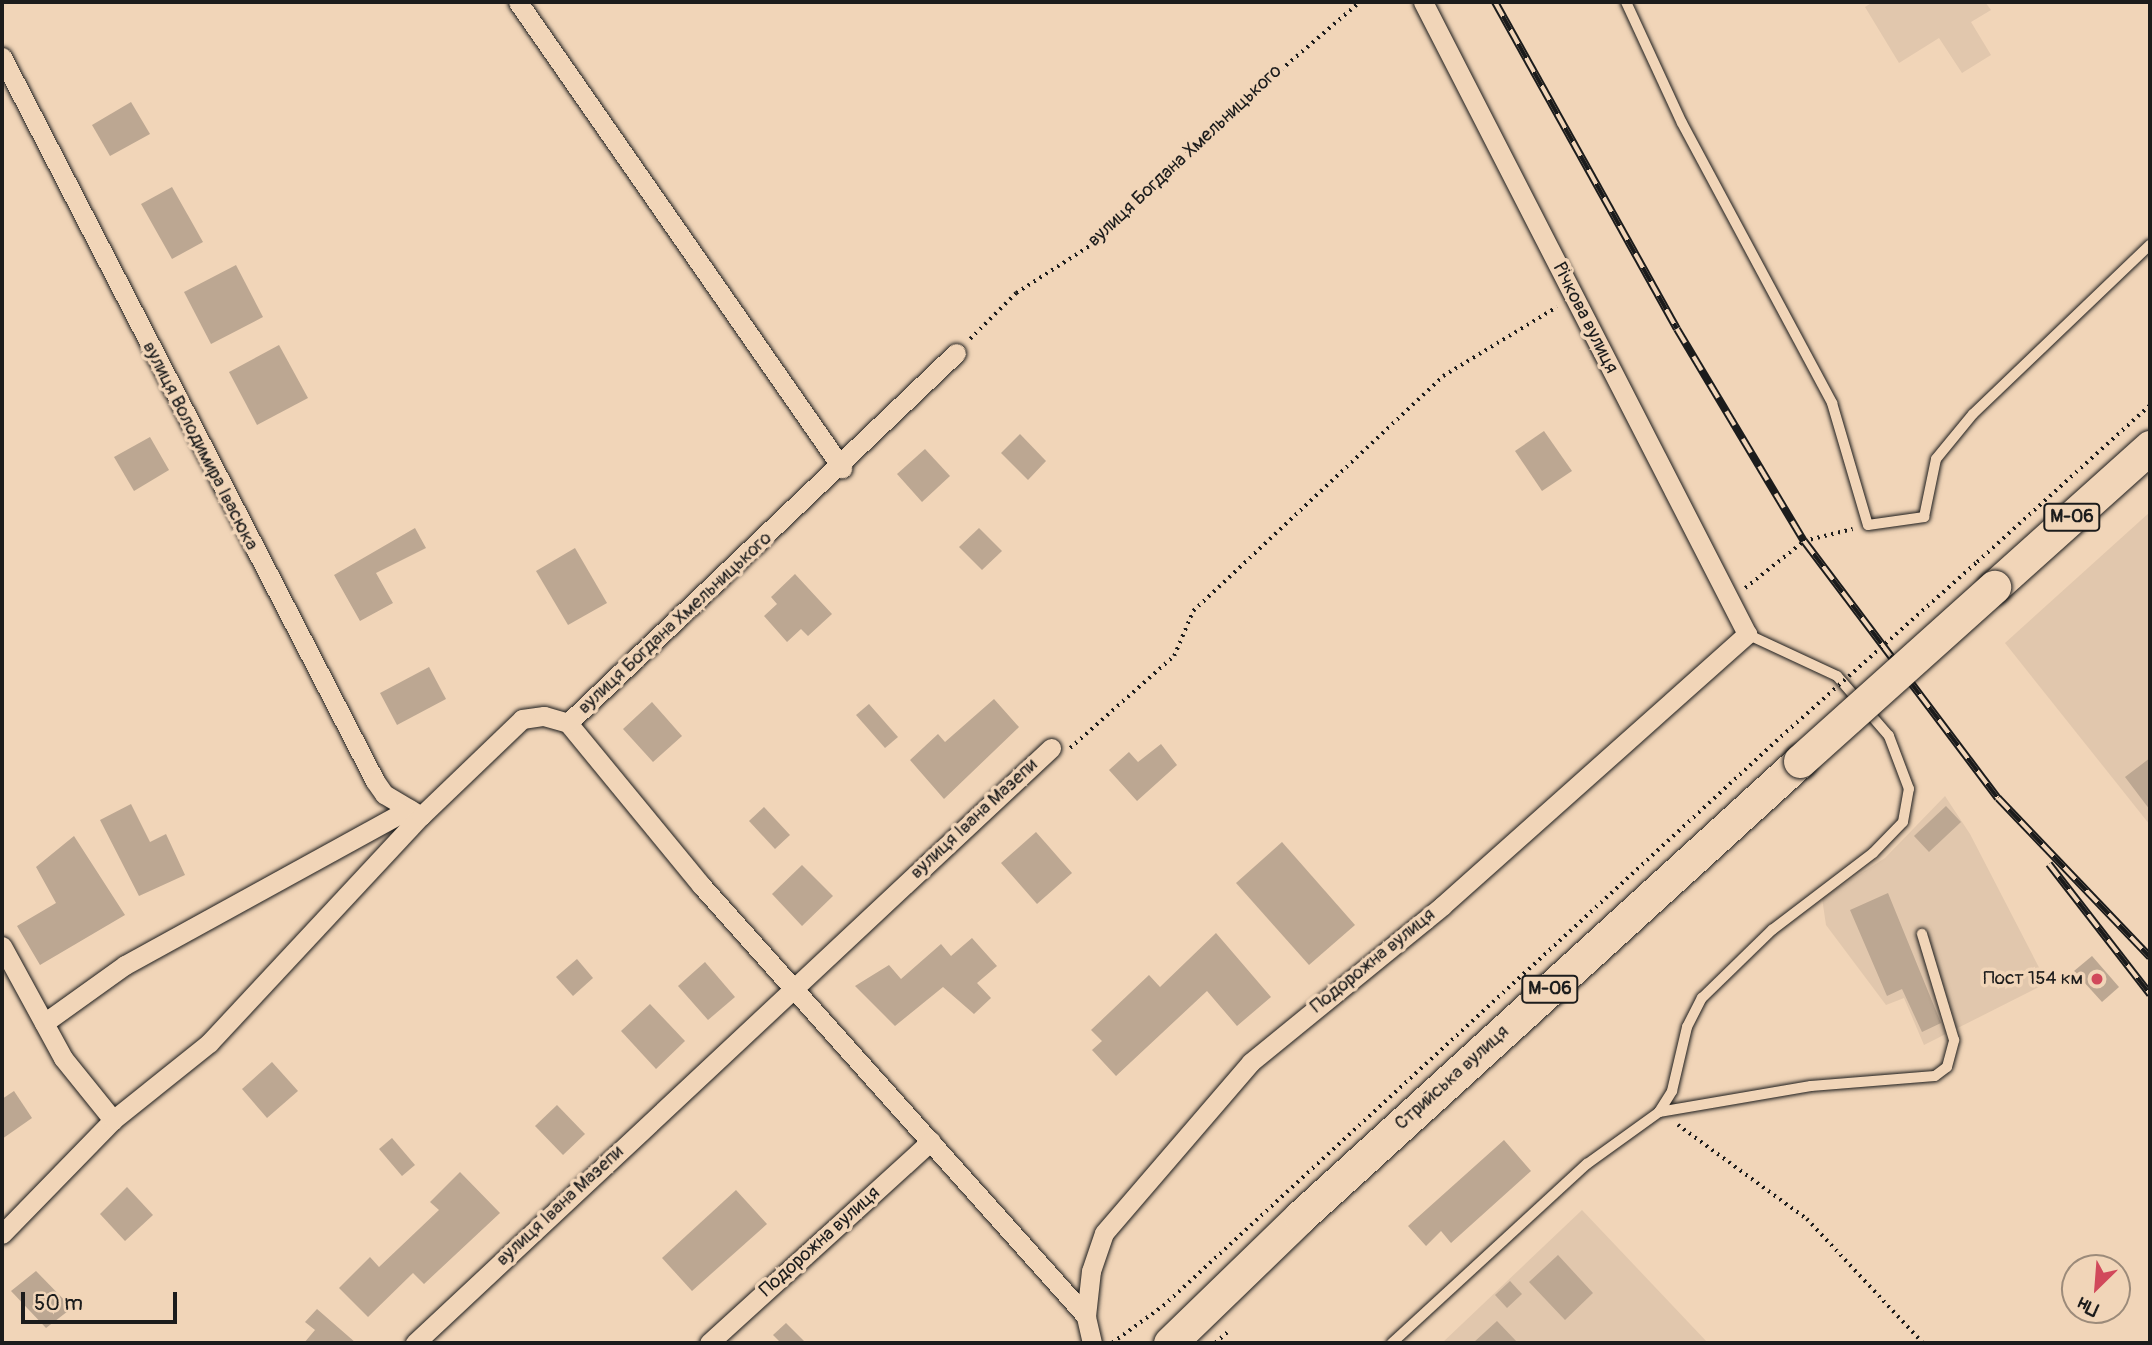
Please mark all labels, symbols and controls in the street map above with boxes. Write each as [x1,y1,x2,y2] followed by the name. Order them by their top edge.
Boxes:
[1083,60,1287,252] street label: вулиця Богдана Хмельницького
[1547,259,1623,377] street label: Річкова вулиця
[137,338,263,554] street label: вулиця Володимира Івасюка
[2042,503,2102,532] road number: М-06
[573,527,777,719] street label: вулиця Богдана Хмельницького
[906,754,1042,884] street label: вулиця Івана Мазепи
[1306,904,1440,1018] street label: Подорожна вулиця
[1983,968,2083,990] place label: Пост 154 км
[2089,971,2105,987] marker: Пост 154 км
[1520,974,1580,1004] road number: М-06
[1390,1021,1514,1135] street label: Стрийська вулиця
[492,1141,628,1271] street label: вулиця Івана Мазепи
[755,1182,885,1302] street label: Подорожна вулиця
[2061,1254,2131,1324] north arrow
[24,1278,180,1322] scale bar
[34,1290,83,1317] text: 50 m
[2073,1291,2103,1322] text: Пн

